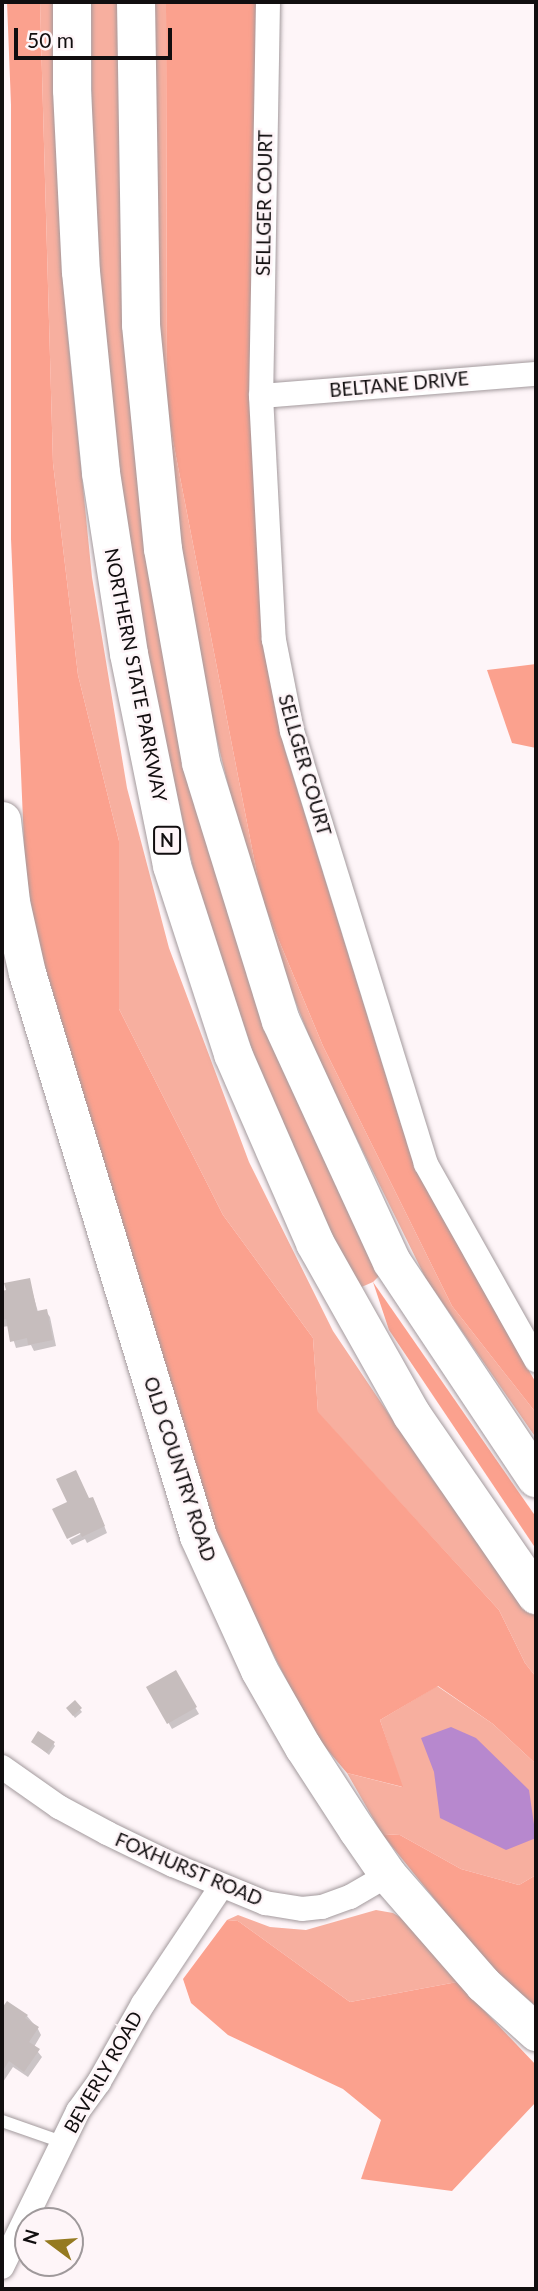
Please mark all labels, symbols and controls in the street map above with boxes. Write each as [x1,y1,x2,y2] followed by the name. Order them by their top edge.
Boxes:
[18,14,175,58] scale bar
[27,27,74,52] text: 50 m
[251,130,277,276] street label: SELLGER COURT
[328,367,470,401] street label: BELTANE DRIVE
[100,546,172,804] street label: NORTHERN STATE PARKWAY
[274,692,336,838] street label: SELLGER COURT
[153,826,181,854] road number: N
[139,1373,221,1565] street label: OLD COUNTRY ROAD
[112,1828,266,1910] street label: FOXHURST ROAD
[59,2007,147,2137] street label: BEVERLY ROAD
[14,2207,84,2277] north arrow
[17,2226,43,2247] text: N

